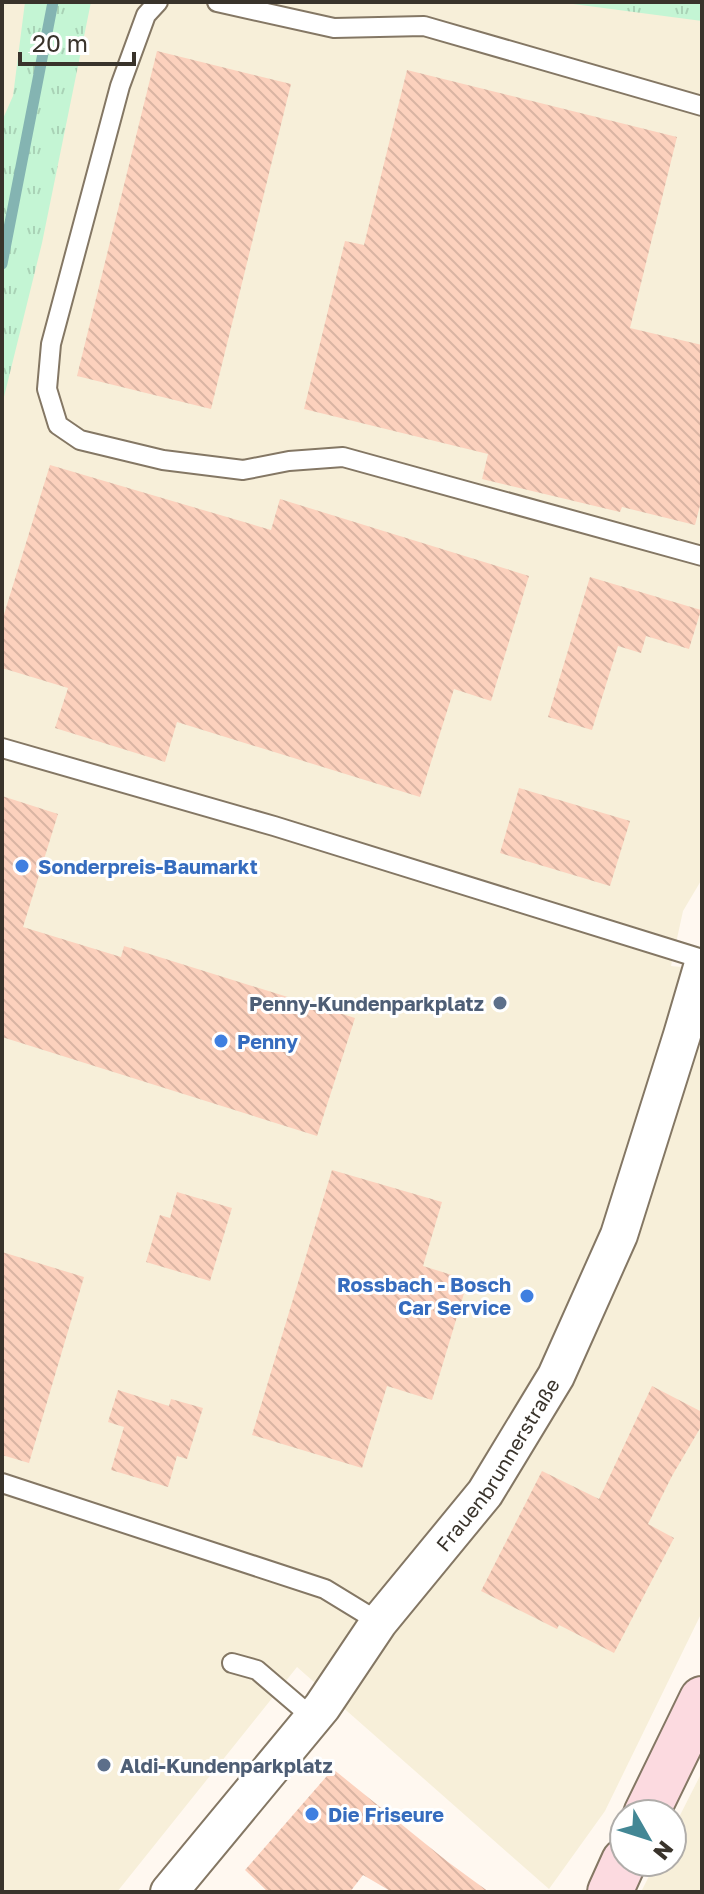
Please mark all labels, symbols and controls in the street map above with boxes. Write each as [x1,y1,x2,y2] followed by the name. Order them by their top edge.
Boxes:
[20,16,134,66] scale bar
[32,28,88,57] text: 20 m
[38,854,258,878] place label: Sonderpreis-Baumarkt
[13,857,31,875] marker: Sonderpreis-Baumarkt
[249,991,484,1015] place label: Penny-Kundenparkplatz
[491,994,509,1012] marker: Penny-Kundenparkplatz
[237,1029,298,1053] place label: Penny
[212,1032,230,1050] marker: Penny
[337,1272,511,1319] place label: Rossbach - Bosch Car Service
[518,1287,536,1305] marker: Rossbach - Bosch Car Service
[430,1373,564,1556] street label: Frauenbrunnerstraße
[120,1753,333,1777] place label: Aldi-Kundenparkplatz
[95,1756,113,1774] marker: Aldi-Kundenparkplatz
[608,1798,688,1878] north arrow
[328,1802,444,1826] place label: Die Friseure
[303,1805,321,1823] marker: Die Friseure
[648,1836,680,1866] text: N

